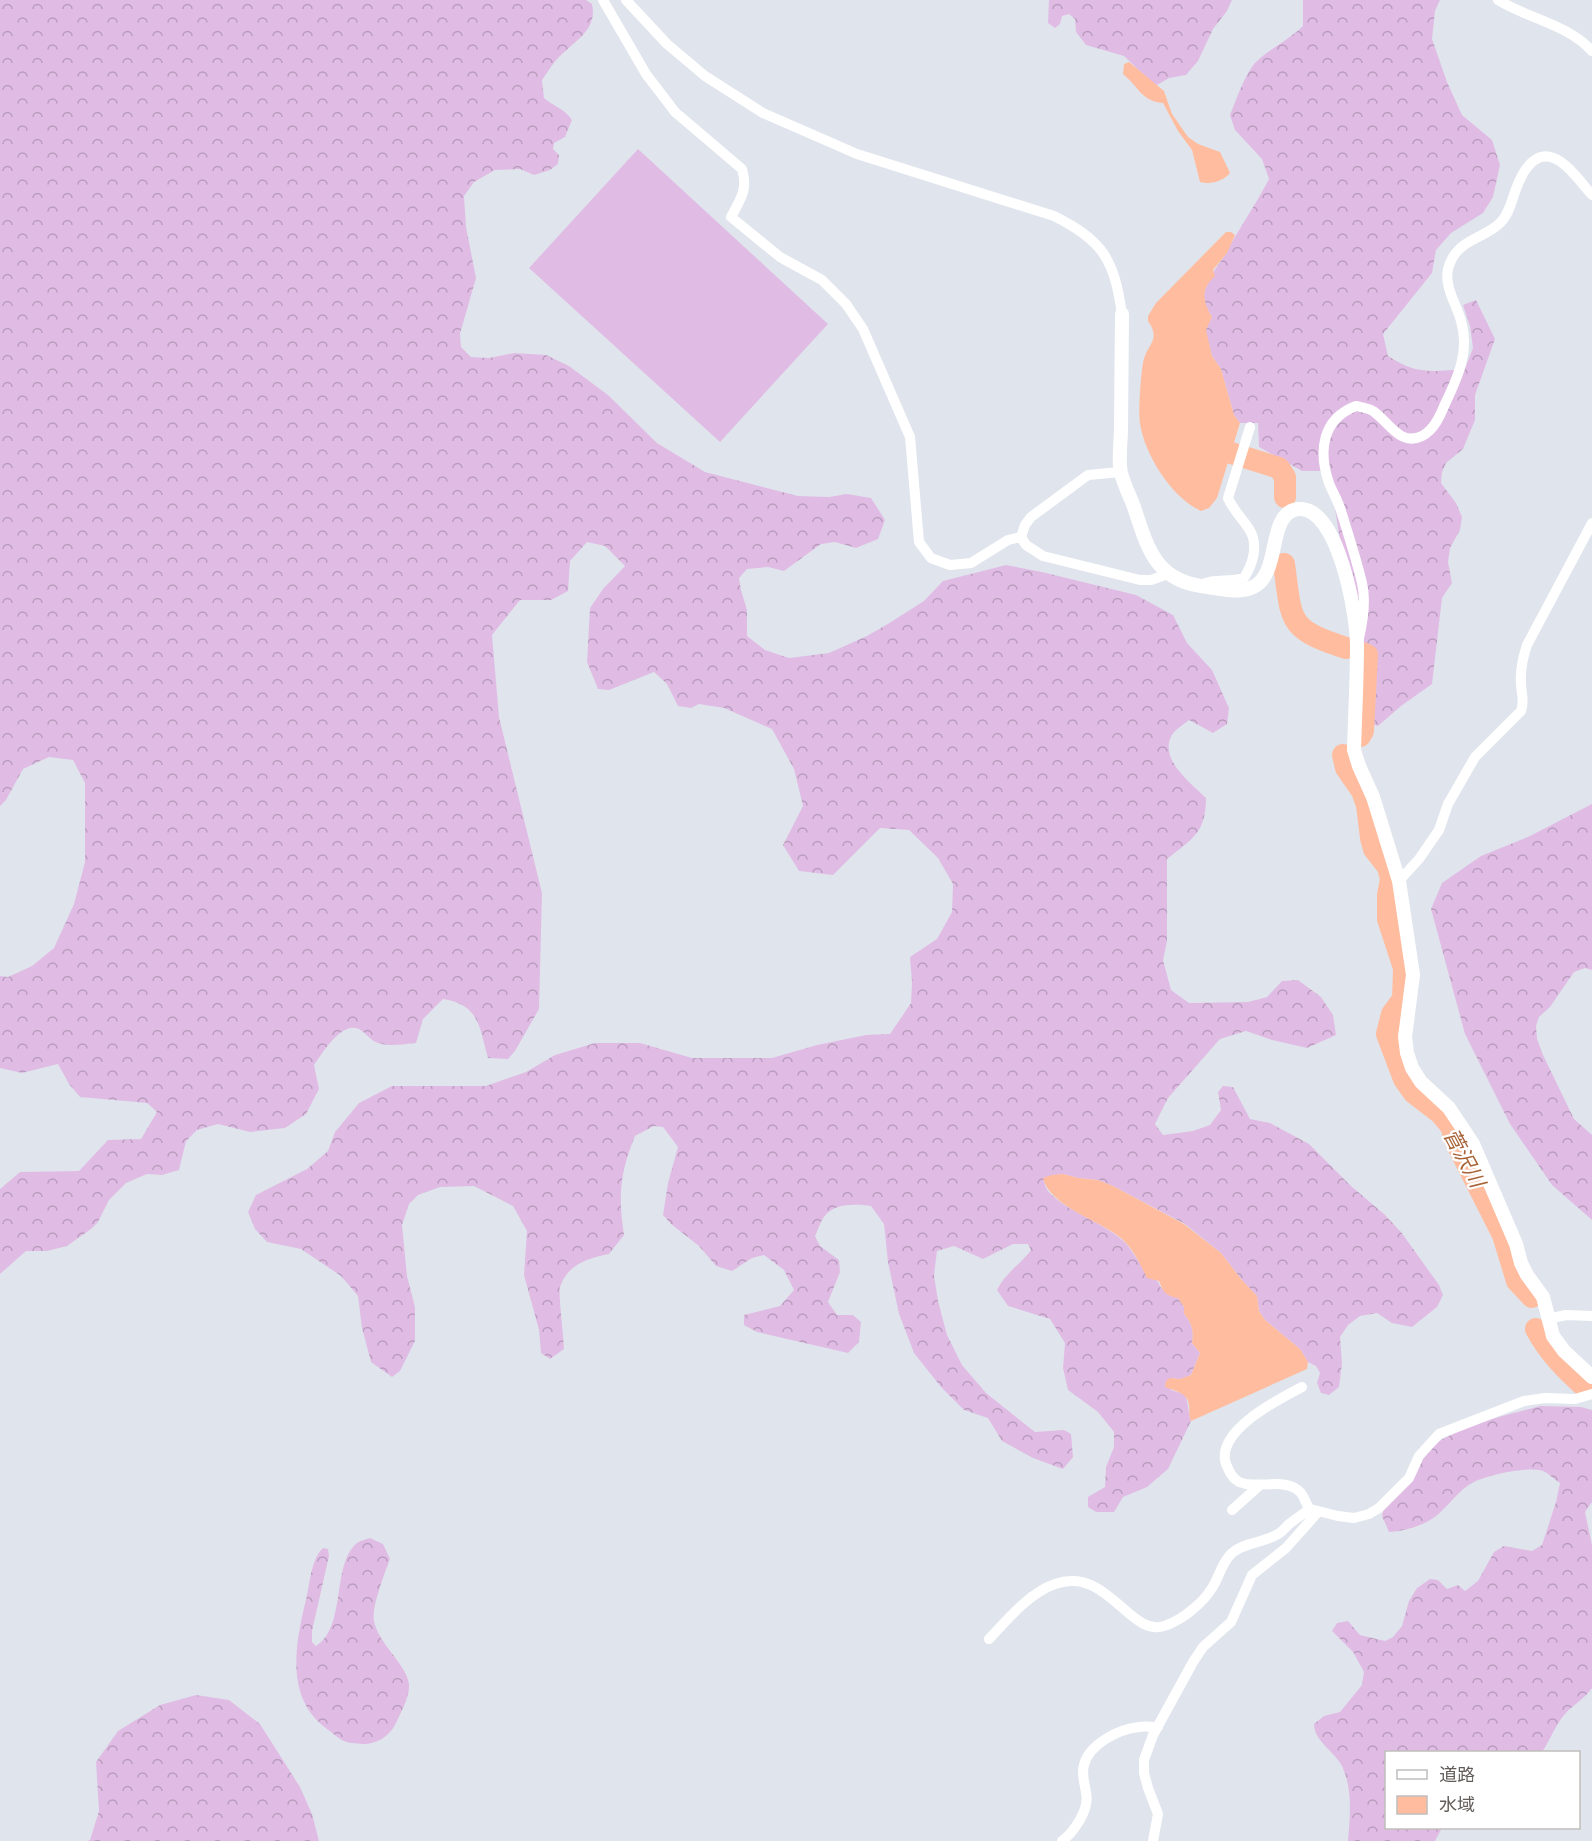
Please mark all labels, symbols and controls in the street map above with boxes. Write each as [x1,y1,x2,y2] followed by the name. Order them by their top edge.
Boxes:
[1439,1124,1491,1193] water label: 菅沢川
[1385,1751,1580,1829] legend
[1439,1764,1475,1785] text: 道路
[1439,1794,1475,1815] text: 水域

